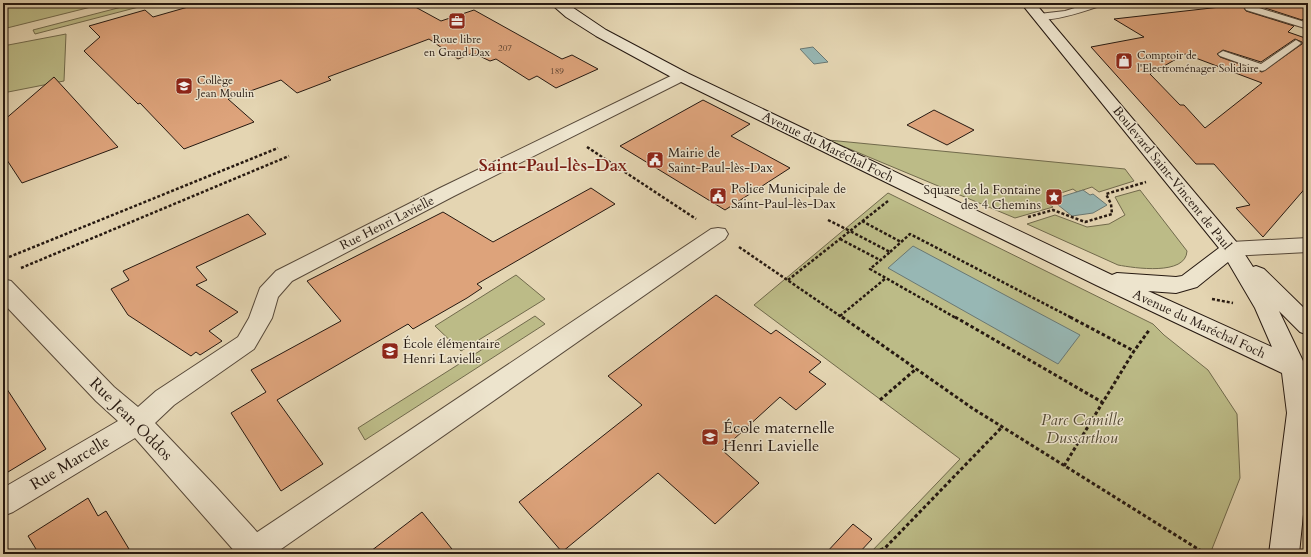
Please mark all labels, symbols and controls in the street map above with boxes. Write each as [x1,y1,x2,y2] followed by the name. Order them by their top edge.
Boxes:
[447,11,467,31] office icon: Roue libre en Grand Dax
[424,32,490,60] place label: Roue libre en Grand Dax
[498,42,512,54] house number: 207
[1137,48,1259,76] place label: Comptoir de l'Electroménager Solidaire
[1114,51,1134,71] shop icon: Comptoir de l'Electroménager Solidaire
[550,65,564,77] house number: 189
[195,73,255,101] place label: Collège Jean Moulin
[174,76,194,96] school or university icon: Collège Jean Moulin
[1108,102,1236,254] street label: Boulevard Saint-Vincent de Paul
[759,107,897,187] street label: Avenue du Maréchal Foch
[668,144,773,177] place label: Mairie de Saint-Paul-lès-Dax
[645,150,665,170] public building icon: Mairie de Saint-Paul-lès-Dax
[479,154,628,177] district label: Saint-Paul-lès-Dax
[731,180,846,213] place label: Police Municipale de Saint-Paul-lès-Dax
[923,181,1041,214] place label: Square de la Fontaine des 4 Chemins
[708,186,728,206] public building icon: Police Municipale de Saint-Paul-lès-Dax
[1044,187,1064,207] place icon: Square de la Fontaine des 4 Chemins
[337,191,437,255] street label: Rue Henri Lavielle
[1130,285,1268,363] street label: Avenue du Maréchal Foch
[403,335,500,368] place label: École élémentaire Henri Lavielle
[380,341,400,361] school or university icon: École élémentaire Henri Lavielle
[85,373,177,465] street label: Rue Jean Oddos
[1041,409,1124,449] park label: Parc Camille Dussarthou
[723,417,835,457] place label: École maternelle Henri Lavielle
[700,427,720,447] school or university icon: École maternelle Henri Lavielle
[26,431,114,495] street label: Rue Marcelle

